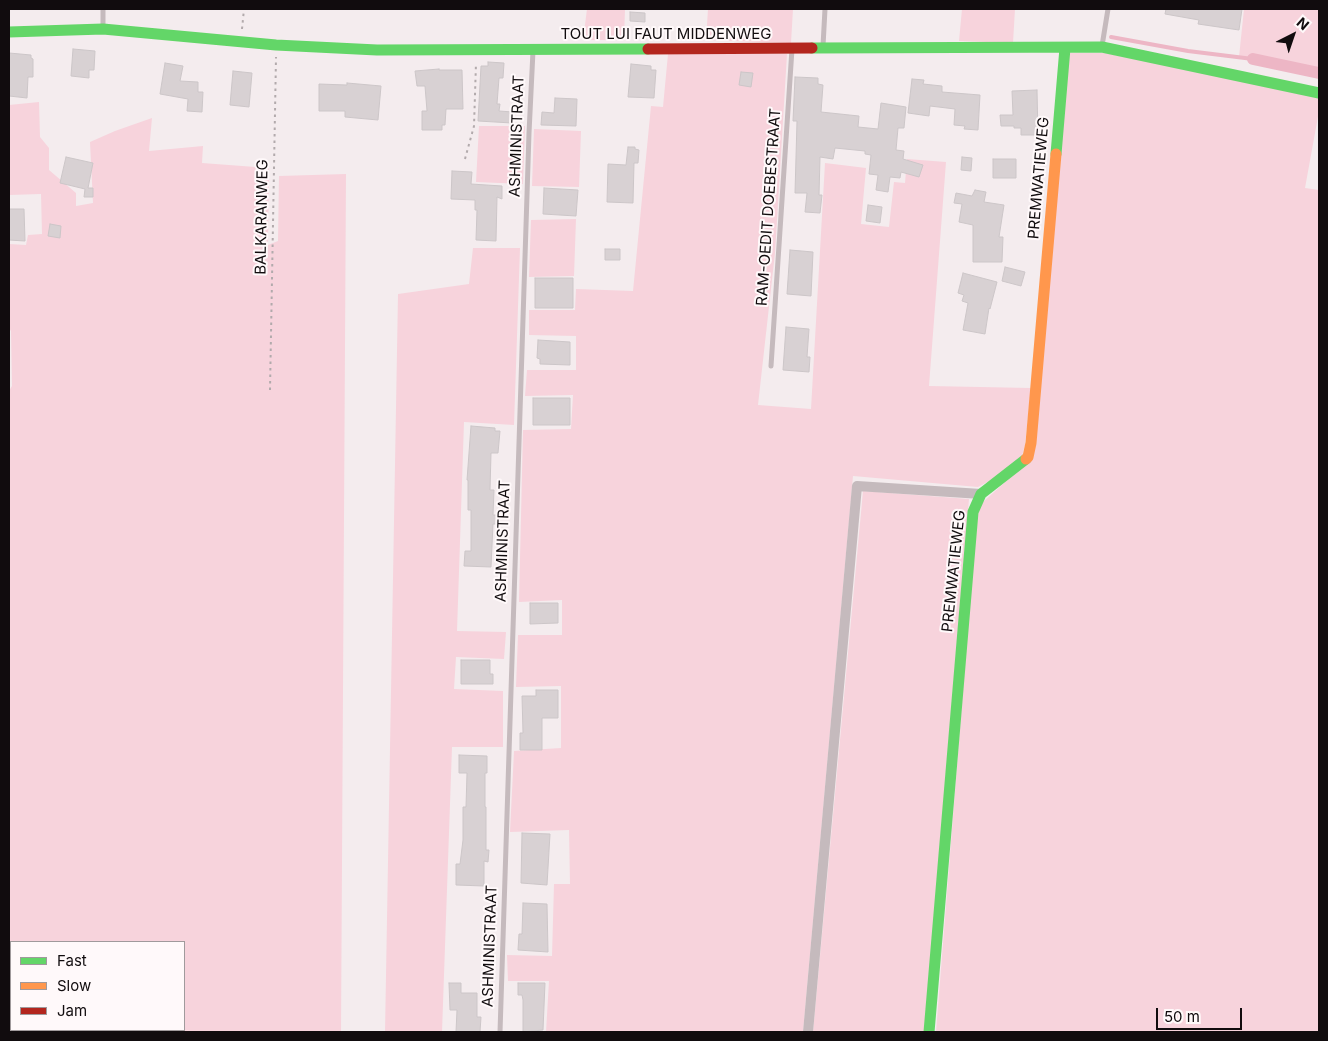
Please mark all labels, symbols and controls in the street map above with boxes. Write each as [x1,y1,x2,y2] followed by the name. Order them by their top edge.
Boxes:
[1268,10,1318,60] north arrow
[1294,13,1313,33] text: N
[561,25,771,43] street label: TOUT LUI FAUT MIDDENWEG
[506,75,528,197] street label: ASHMINISTRAAT
[753,108,785,306] street label: RAM-OEDIT DOEBESTRAAT
[1025,116,1053,240] street label: PREMWATIEWEG
[252,159,272,275] street label: BALKARANWEG
[492,480,514,602] street label: ASHMINISTRAAT
[939,509,969,633] street label: PREMWATIEWEG
[479,885,501,1007] street label: ASHMINISTRAAT
[10,941,185,1031] legend
[57,951,87,970] text: Fast
[57,976,91,995] text: Slow
[1158,998,1244,1030] scale bar
[57,1001,87,1020] text: Jam
[1164,1007,1200,1026] text: 50 m

